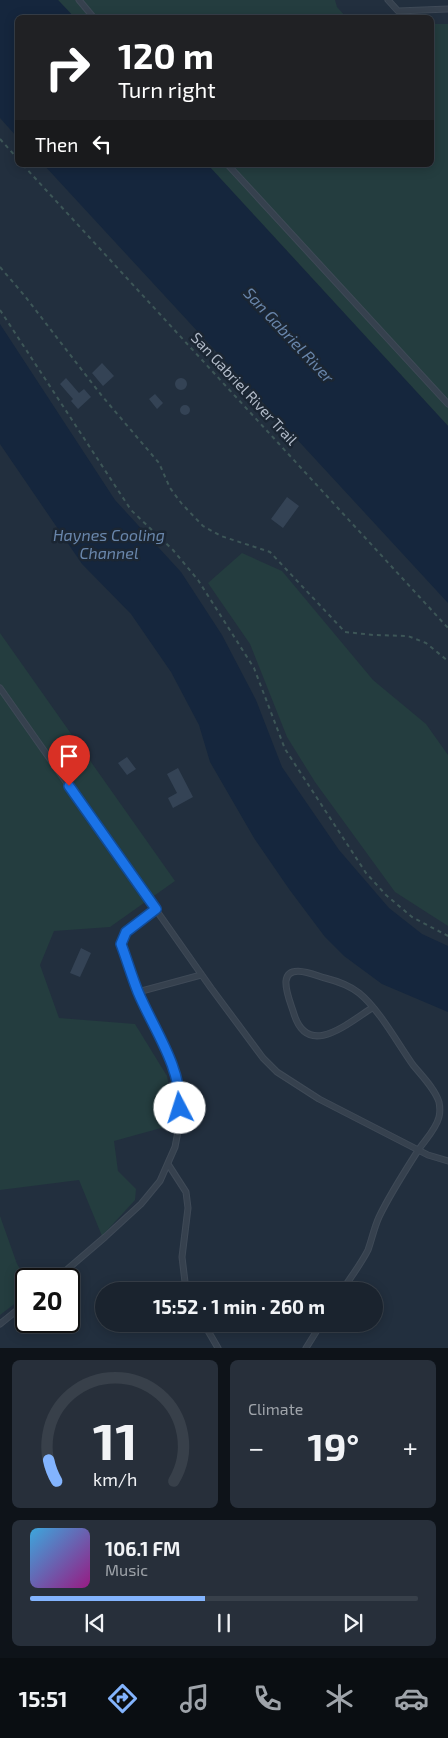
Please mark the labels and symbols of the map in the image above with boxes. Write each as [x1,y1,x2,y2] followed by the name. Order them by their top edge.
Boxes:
[240,283,339,387] water label: San Gabriel River
[188,328,302,449] street label: San Gabriel River Trail
[53,525,165,562] water label: Haynes Cooling Channel
[48,735,90,786] pin
[153,1081,205,1133] position arrow
[15,1268,80,1333] speed limit sign: 20

